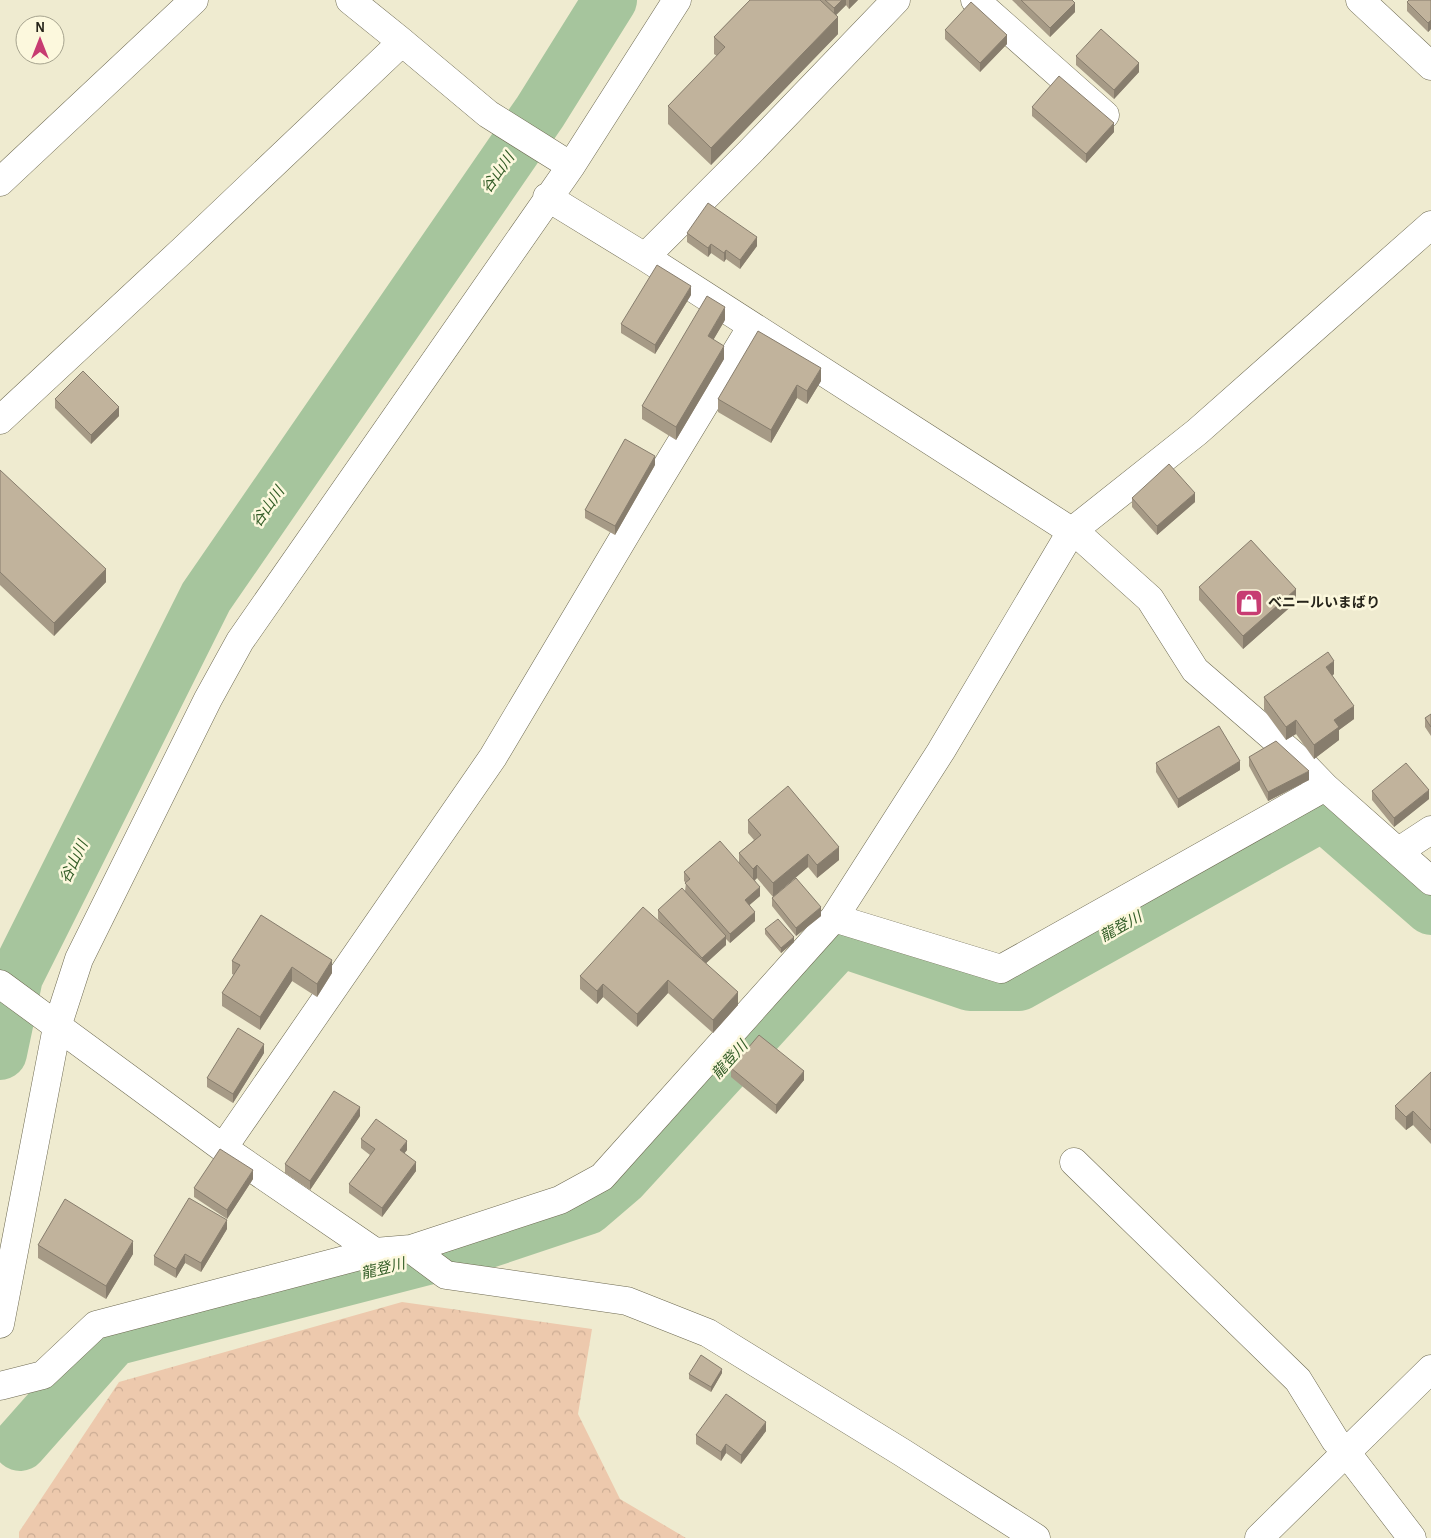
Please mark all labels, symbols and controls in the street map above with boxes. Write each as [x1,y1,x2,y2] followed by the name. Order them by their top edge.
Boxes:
[15,15,65,65] north arrow
[35,21,45,35] text: N
[478,148,518,196] water label: 谷山川
[248,482,288,530] water label: 谷山川
[1234,588,1264,618] shop icon: べニールいまばり
[1268,595,1380,610] place label: べニールいまばり
[56,836,91,886] water label: 谷山川
[1097,908,1146,944] water label: 龍登川
[709,1036,752,1082] water label: 龍登川
[359,1255,409,1282] water label: 龍登川

